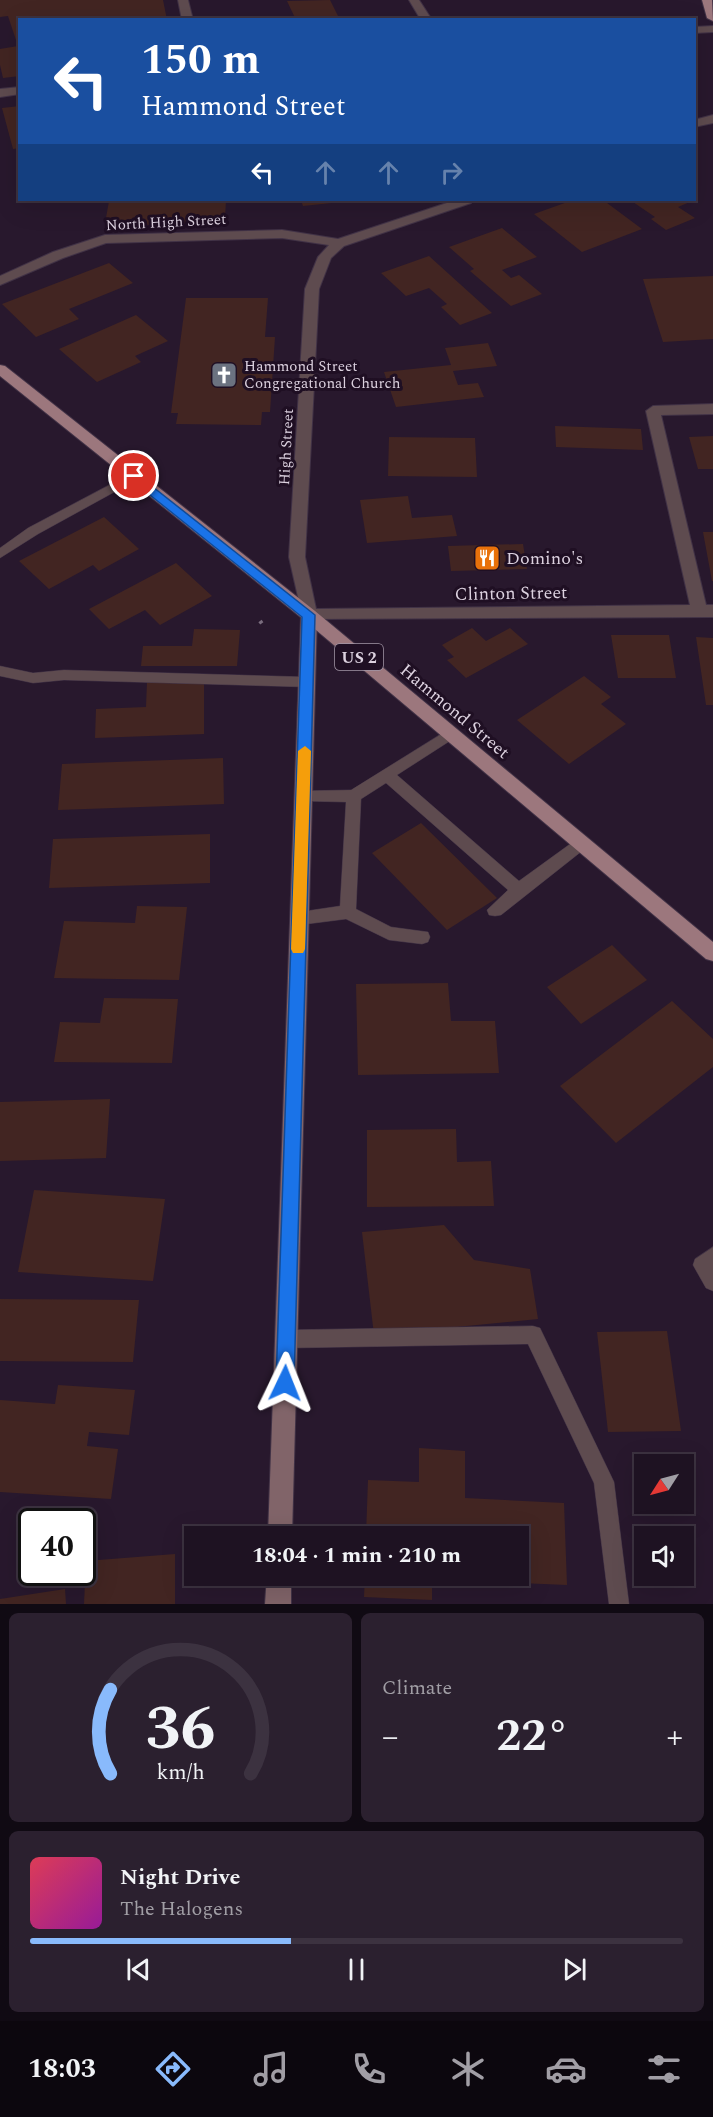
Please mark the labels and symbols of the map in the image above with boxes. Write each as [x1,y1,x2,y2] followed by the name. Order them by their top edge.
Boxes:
[105,208,227,237] street label: North High Street
[244,355,401,395] place label: Hammond Street Congregational Church
[209,360,239,390] church icon: Hammond Street Congregational Church
[273,408,300,486] street label: High Street
[108,450,159,501] pin
[472,543,502,573] restaurant icon: Domino's
[506,545,583,572] place label: Domino's
[454,579,568,608] street label: Clinton Street
[335,644,383,670] road number: US 2
[394,657,516,766] street label: Hammond Street
[253,1351,317,1415] position arrow
[634,1454,694,1514] north arrow
[18,1508,96,1586] speed limit sign: 40

